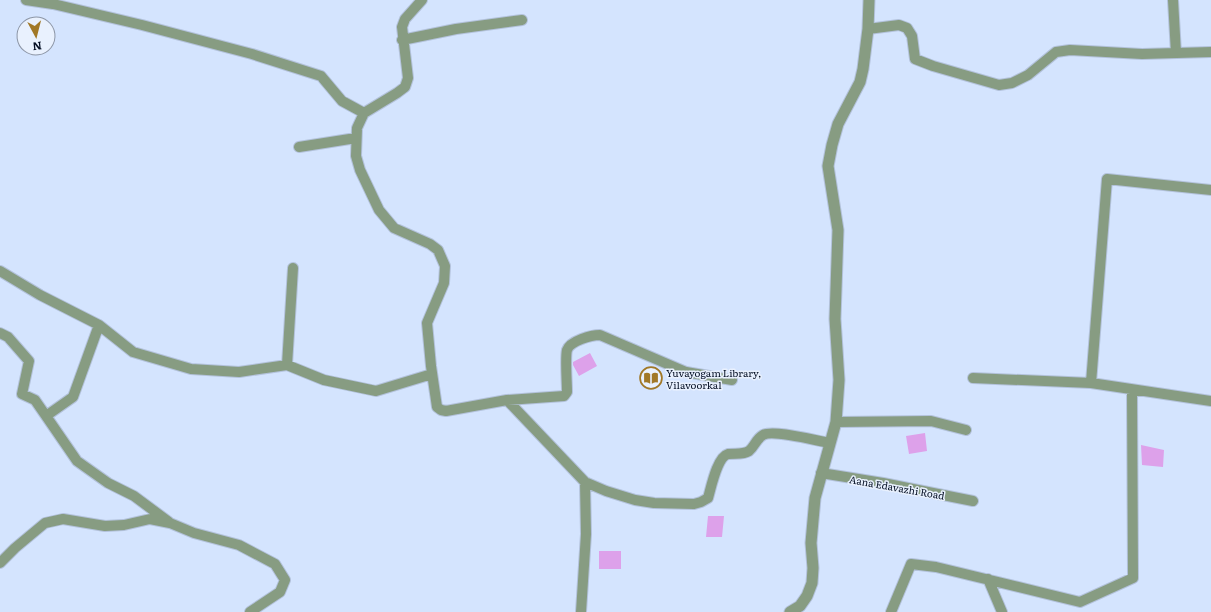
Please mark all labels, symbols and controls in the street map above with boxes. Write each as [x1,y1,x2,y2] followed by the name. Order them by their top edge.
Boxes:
[16,16,56,56] north arrow
[32,38,43,55] text: N
[638,365,664,391] library icon: Yuvayogam Library, Vilavoorkal
[666,365,761,392] place label: Yuvayogam Library, Vilavoorkal
[848,471,946,503] street label: Aana Edavazhi Road

